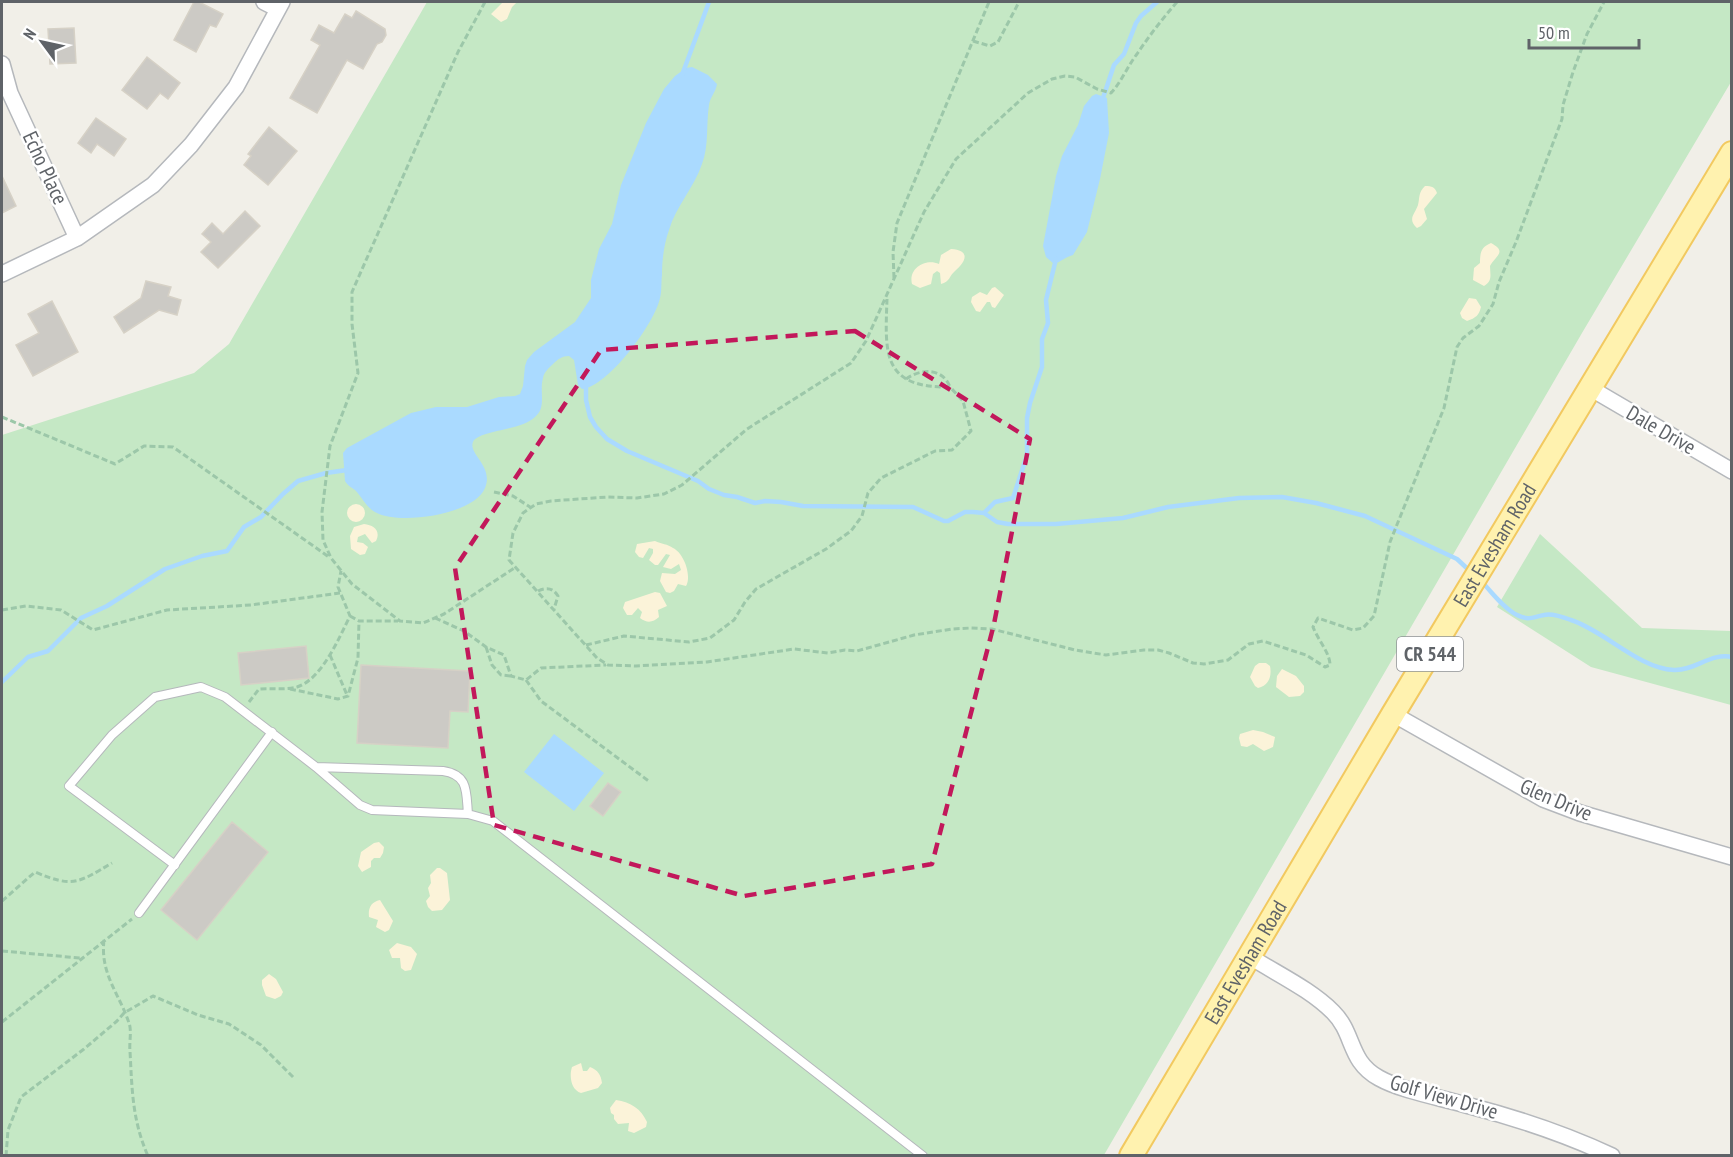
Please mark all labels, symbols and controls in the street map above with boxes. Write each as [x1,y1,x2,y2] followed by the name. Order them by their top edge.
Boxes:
[12,12,72,72] north arrow
[1529,12,1638,50] scale bar
[1538,21,1570,44] text: 50 m
[19,25,40,43] text: N
[17,127,74,209] street label: Echo Place
[1622,399,1701,460] street label: Dale Drive
[1447,478,1542,612] street label: East Evesham Road
[1397,637,1463,671] road number: CR 544
[1516,772,1596,827] street label: Glen Drive
[1198,895,1292,1029] street label: East Evesham Road
[1387,1068,1501,1125] street label: Golf View Drive

